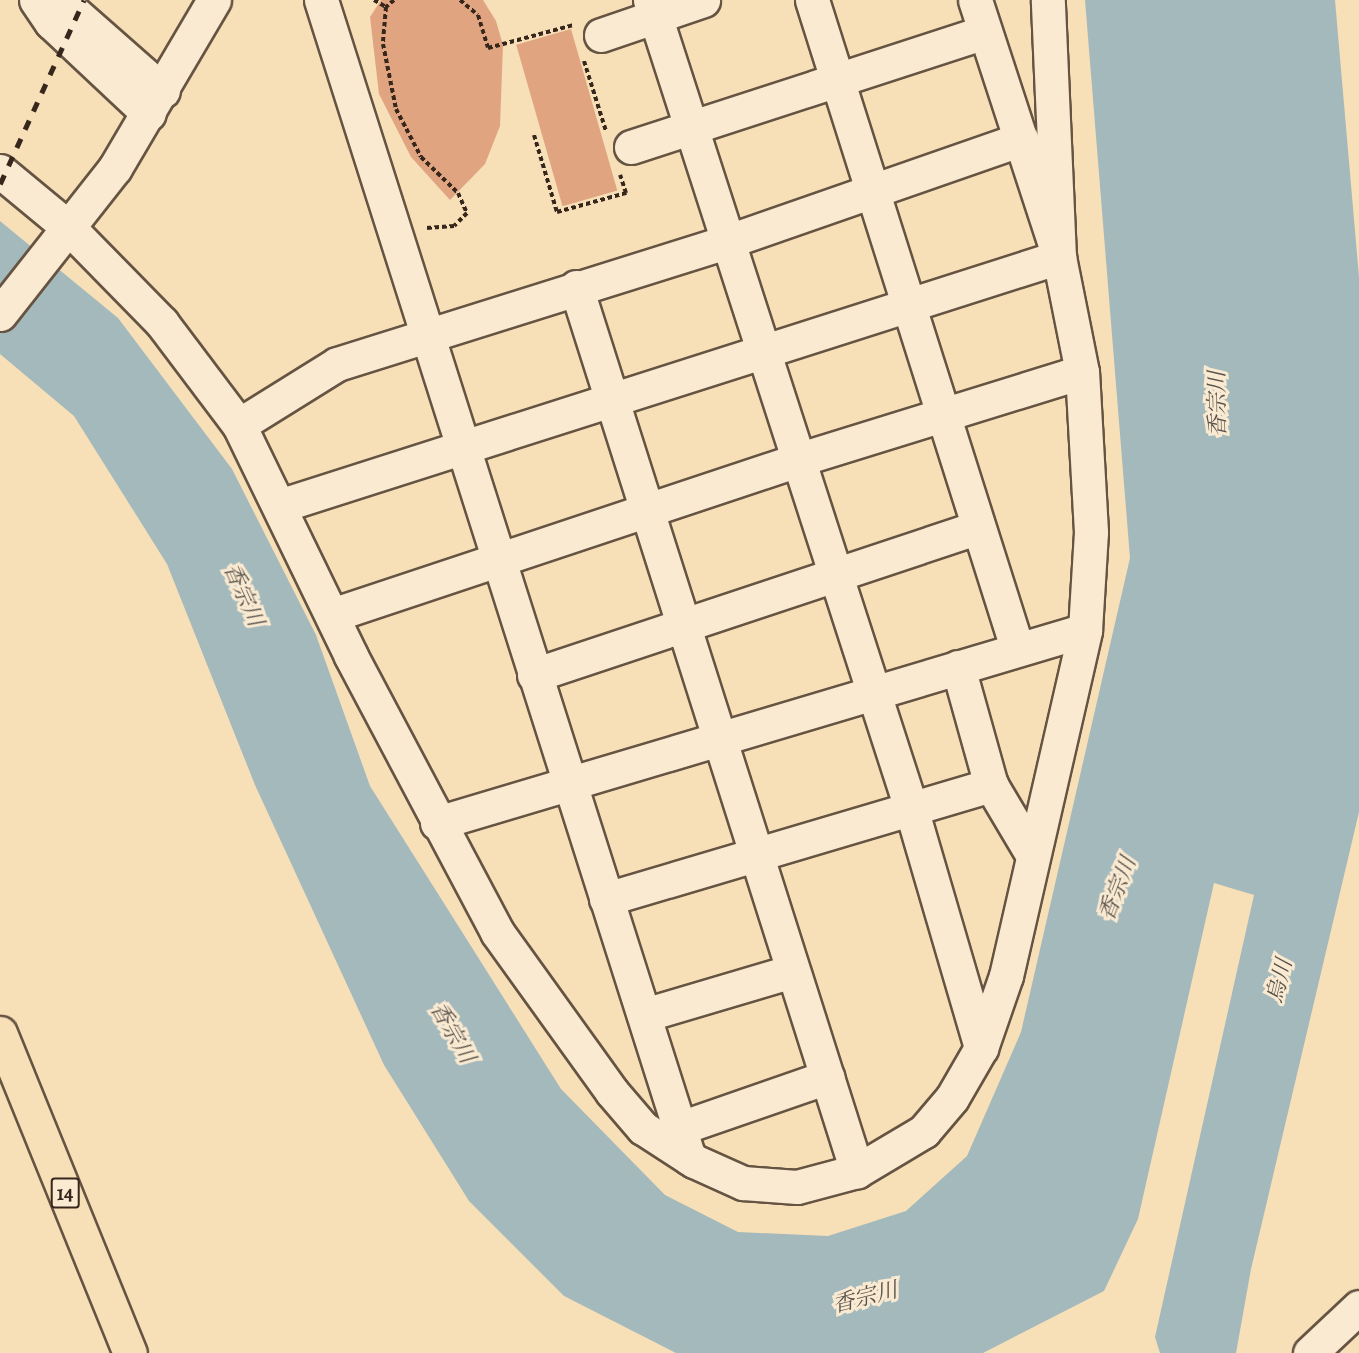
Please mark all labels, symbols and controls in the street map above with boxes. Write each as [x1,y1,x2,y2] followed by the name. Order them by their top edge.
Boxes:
[1204,371,1232,437] water label: 香宗川
[218,559,268,631] water label: 香宗川
[1094,853,1142,925] water label: 香宗川
[1262,956,1298,1006] water label: 烏川
[424,998,480,1068] water label: 香宗川
[50,1176,80,1210] road number: 14
[830,1277,900,1319] water label: 香宗川

